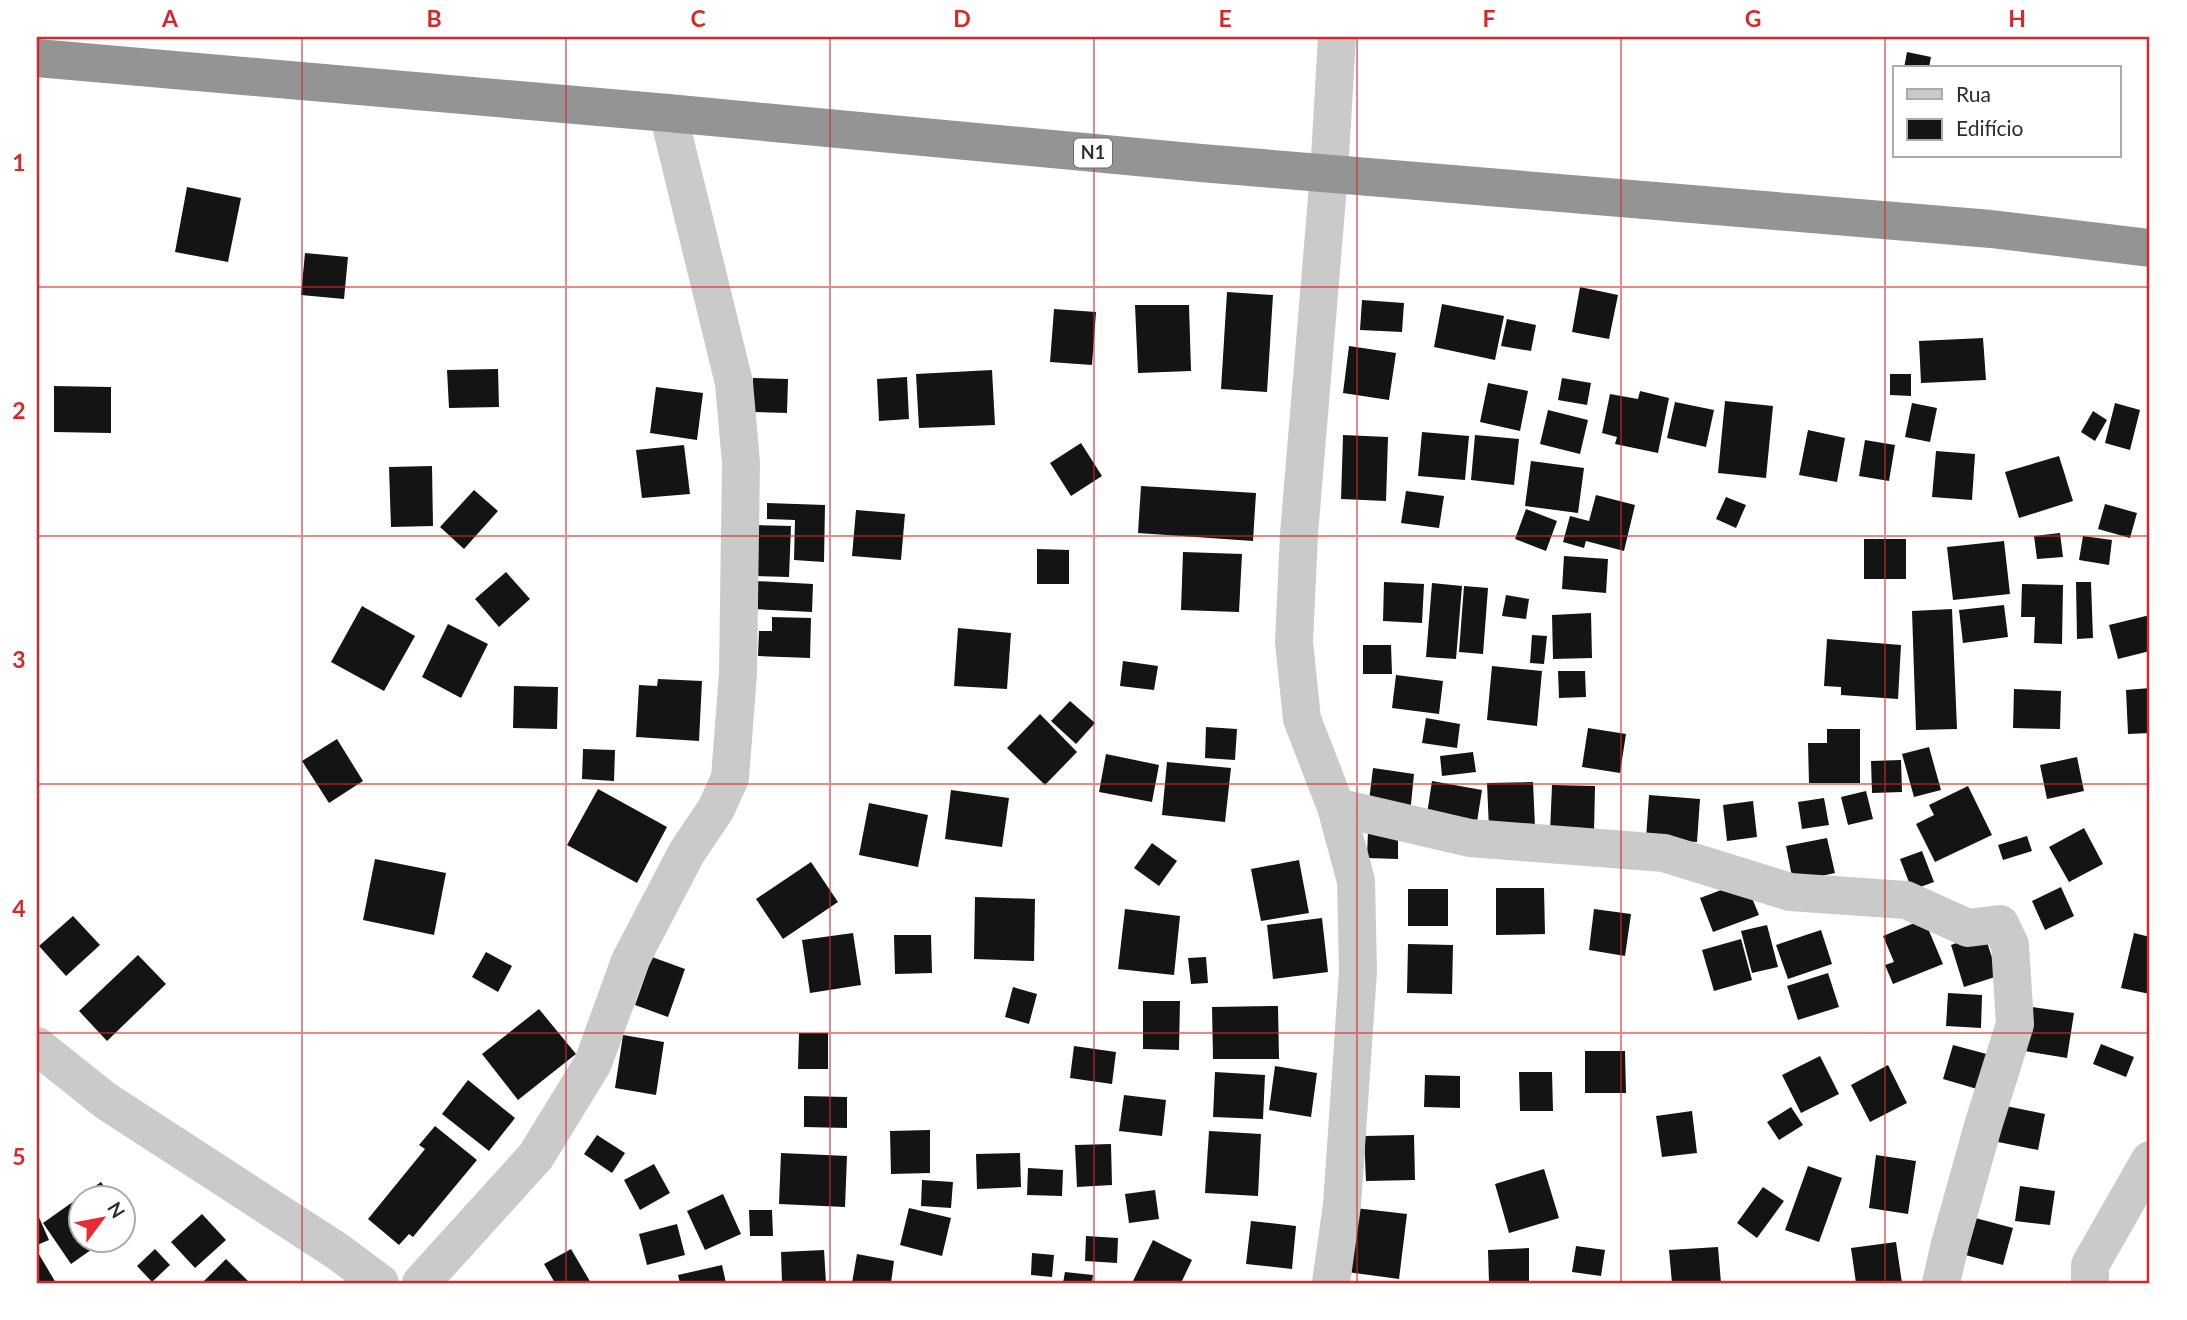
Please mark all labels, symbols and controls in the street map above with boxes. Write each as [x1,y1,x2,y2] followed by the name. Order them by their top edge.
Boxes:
[161,4,179,32] text: A
[426,4,442,32] text: B
[690,4,706,32] text: C
[953,4,971,32] text: D
[1218,4,1232,32] text: E
[1482,4,1496,32] text: F
[1745,4,1761,32] text: G
[2008,4,2026,32] text: H
[1893,66,2120,158] legend
[1956,81,1991,106] text: Rua
[1956,115,2024,140] text: Edifício
[1074,138,1112,168] road number: N1
[12,148,26,176] text: 1
[12,396,26,424] text: 2
[12,645,26,673] text: 3
[12,894,26,922] text: 4
[12,1142,26,1170] text: 5
[66,1184,136,1254] north arrow
[103,1197,130,1222] text: N

